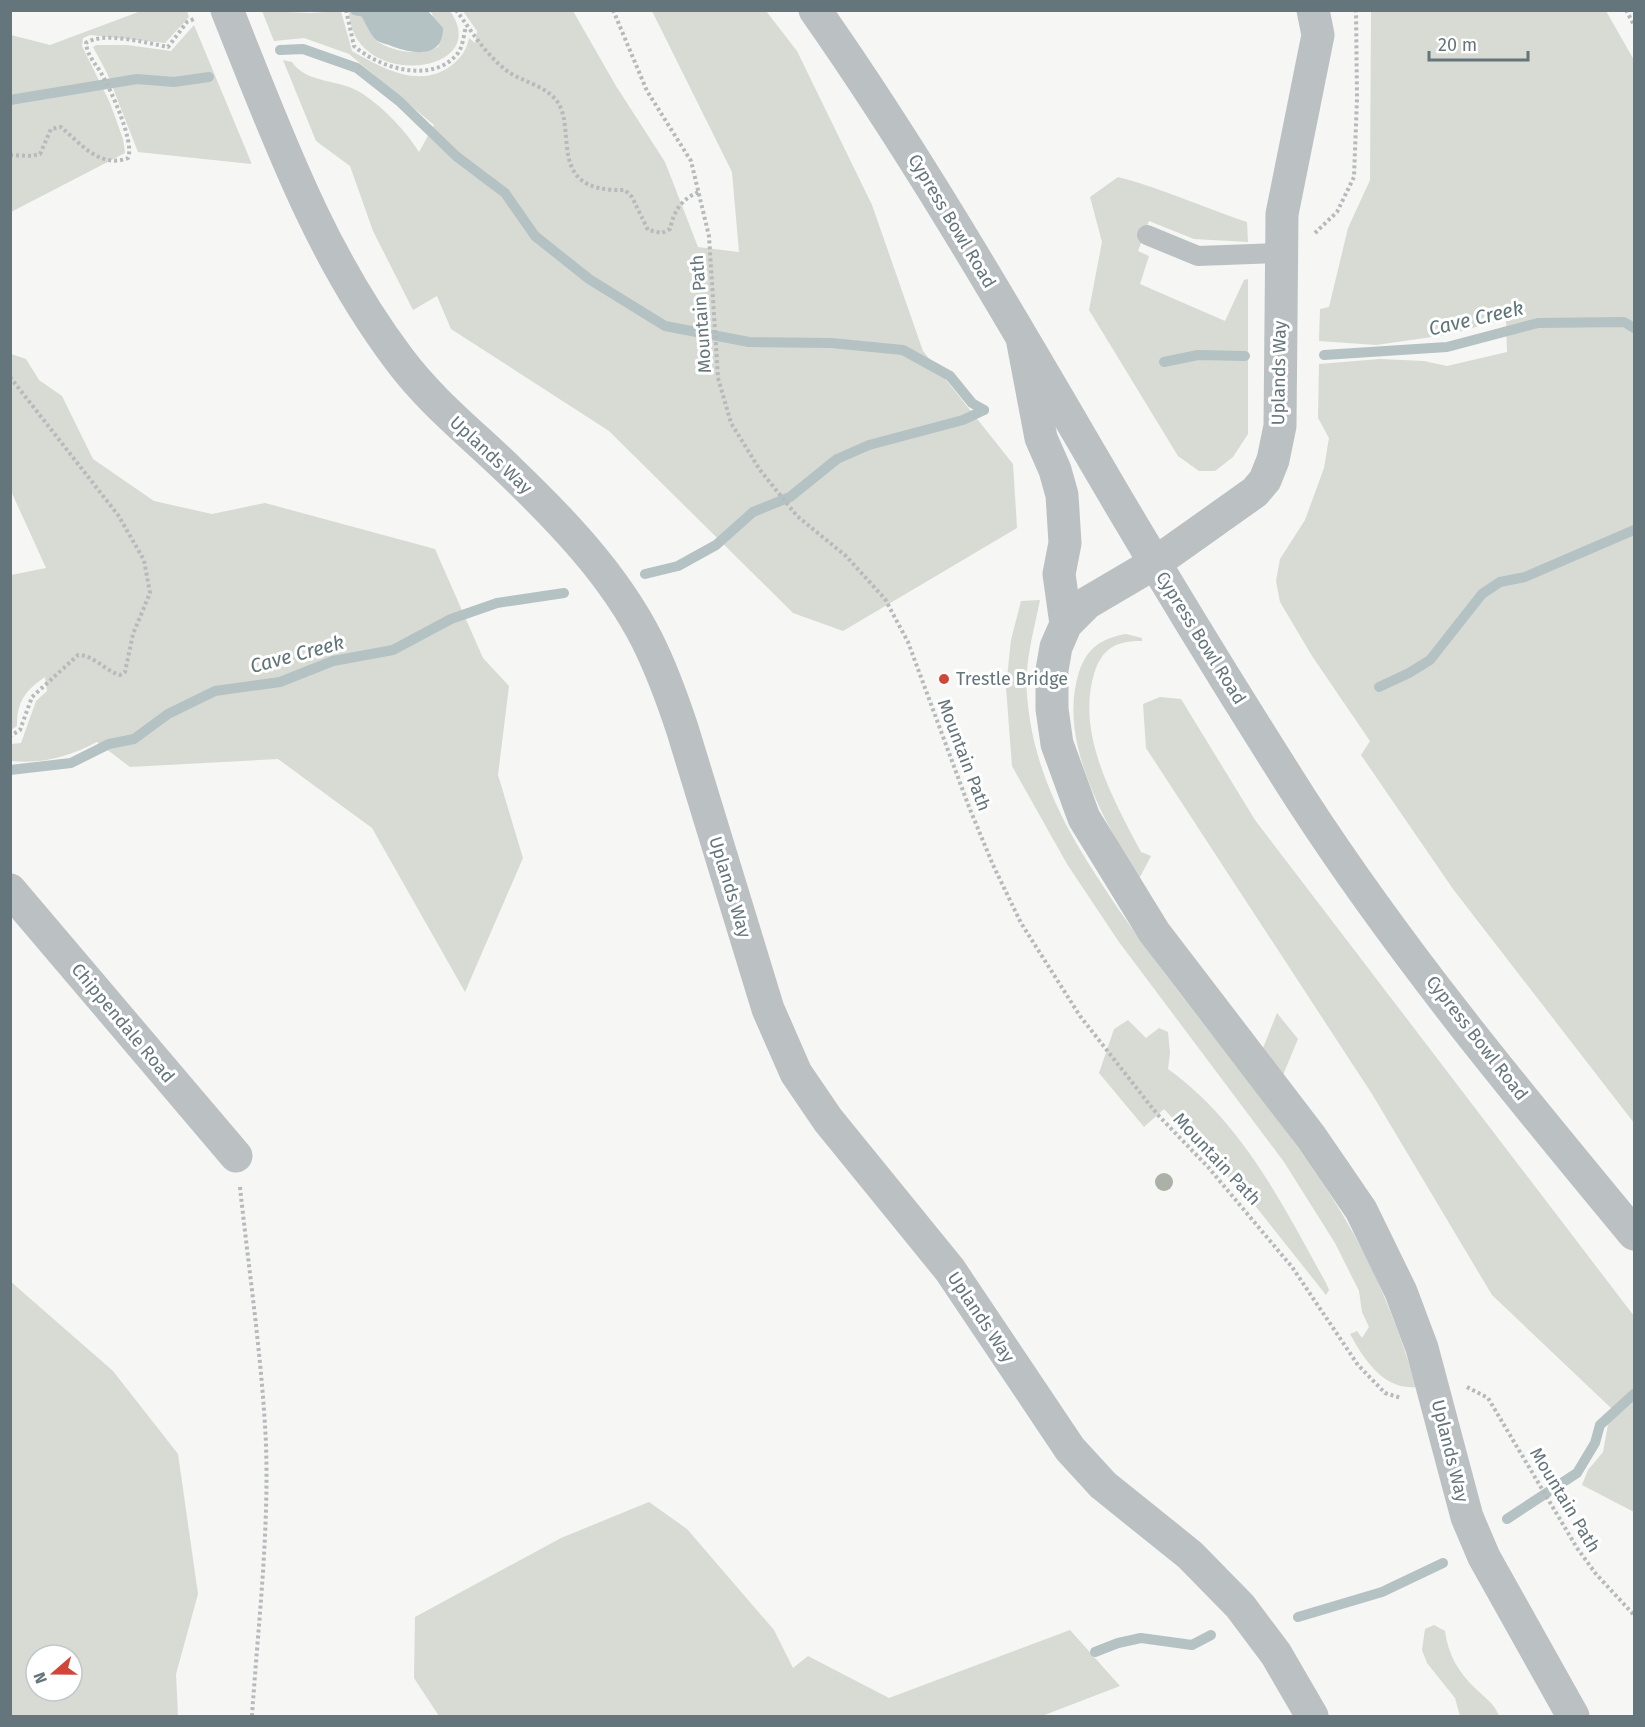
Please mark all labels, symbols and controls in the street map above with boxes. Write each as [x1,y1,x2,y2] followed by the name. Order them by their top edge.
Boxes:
[1429,24,1528,62] scale bar
[1438,34,1477,56] text: 20 m
[903,150,1001,292] street label: Cypress Bowl Road
[686,254,716,374] street label: Mountain Path
[1426,295,1526,341] water label: Cave Creek
[1267,320,1291,426] street label: Uplands Way
[445,411,537,499] street label: Uplands Way
[1151,568,1251,708] street label: Cypress Bowl Road
[247,630,347,678] water label: Cave Creek
[956,668,1068,690] place label: Trestle Bridge
[937,672,951,686] marker: Trestle Bridge
[933,696,995,814] street label: Mountain Path
[704,834,756,940] street label: Uplands Way
[67,959,179,1087] street label: Chippendale Road
[1421,971,1533,1105] street label: Cypress Bowl Road
[1169,1108,1265,1210] street label: Mountain Path
[943,1267,1019,1367] street label: Uplands Way
[1427,1398,1473,1505] street label: Uplands Way
[1525,1444,1605,1556] street label: Mountain Path
[24,1643,84,1703] north arrow
[30,1670,51,1686] text: N

